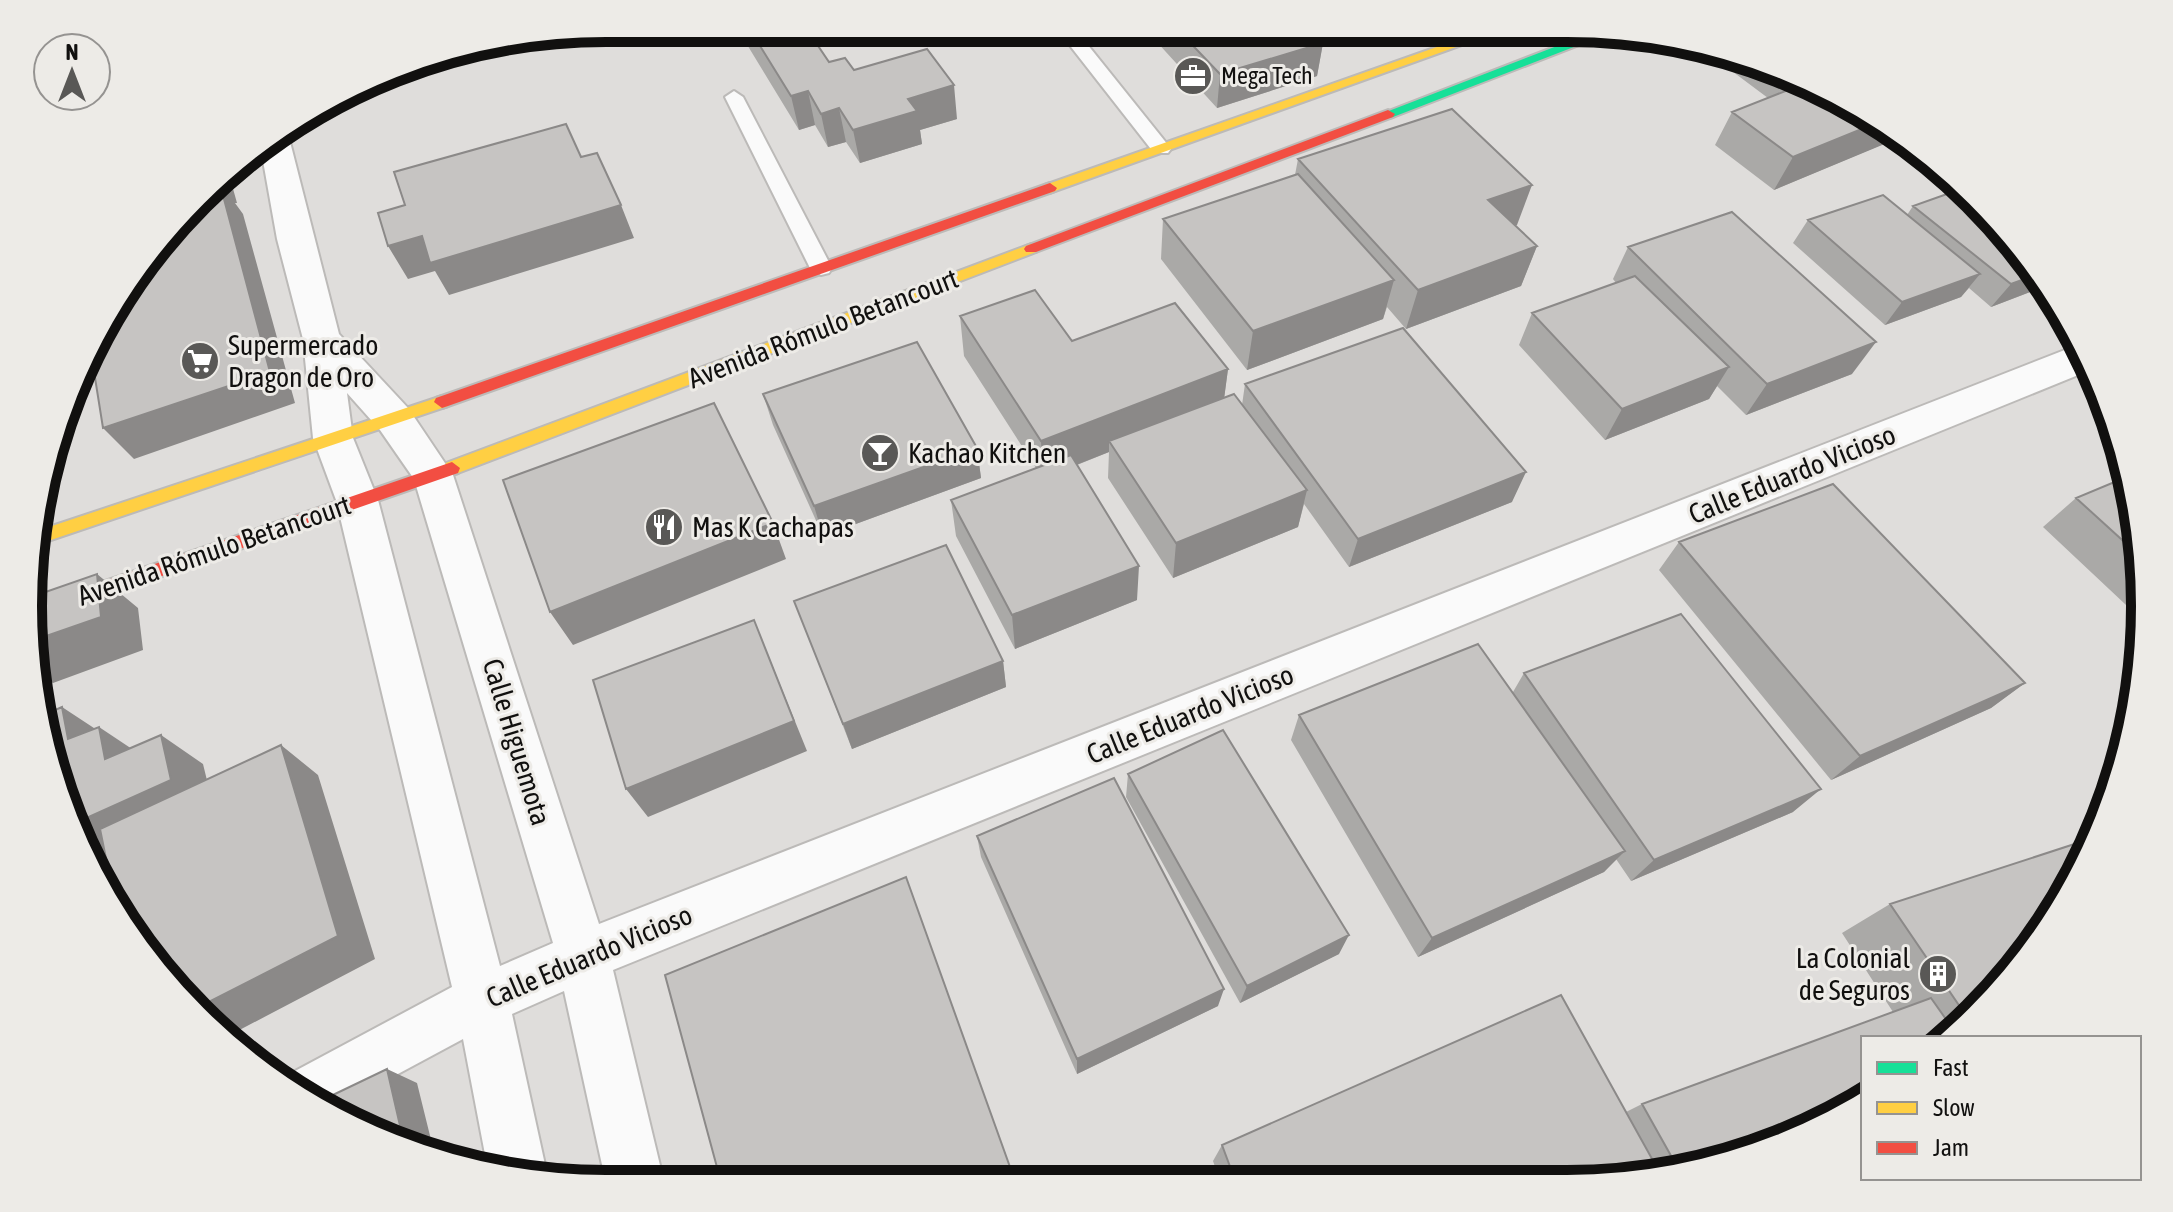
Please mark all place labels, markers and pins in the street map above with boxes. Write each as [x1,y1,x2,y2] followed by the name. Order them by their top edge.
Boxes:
[1172,55,1214,97] office icon: Mega Tech
[1221,62,1313,89] place label: Mega Tech
[228,329,378,393] place label: Supermercado Dragon de Oro
[179,340,221,382] supermarket icon: Supermercado Dragon de Oro
[859,432,901,474] bar icon: Kachao Kitchen
[908,437,1066,469] place label: Kachao Kitchen
[643,506,685,548] restaurant icon: Mas K Cachapas
[692,511,854,543] place label: Mas K Cachapas
[1796,942,1911,1006] place label: La Colonial de Seguros
[1917,953,1959,995] building icon: La Colonial de Seguros

